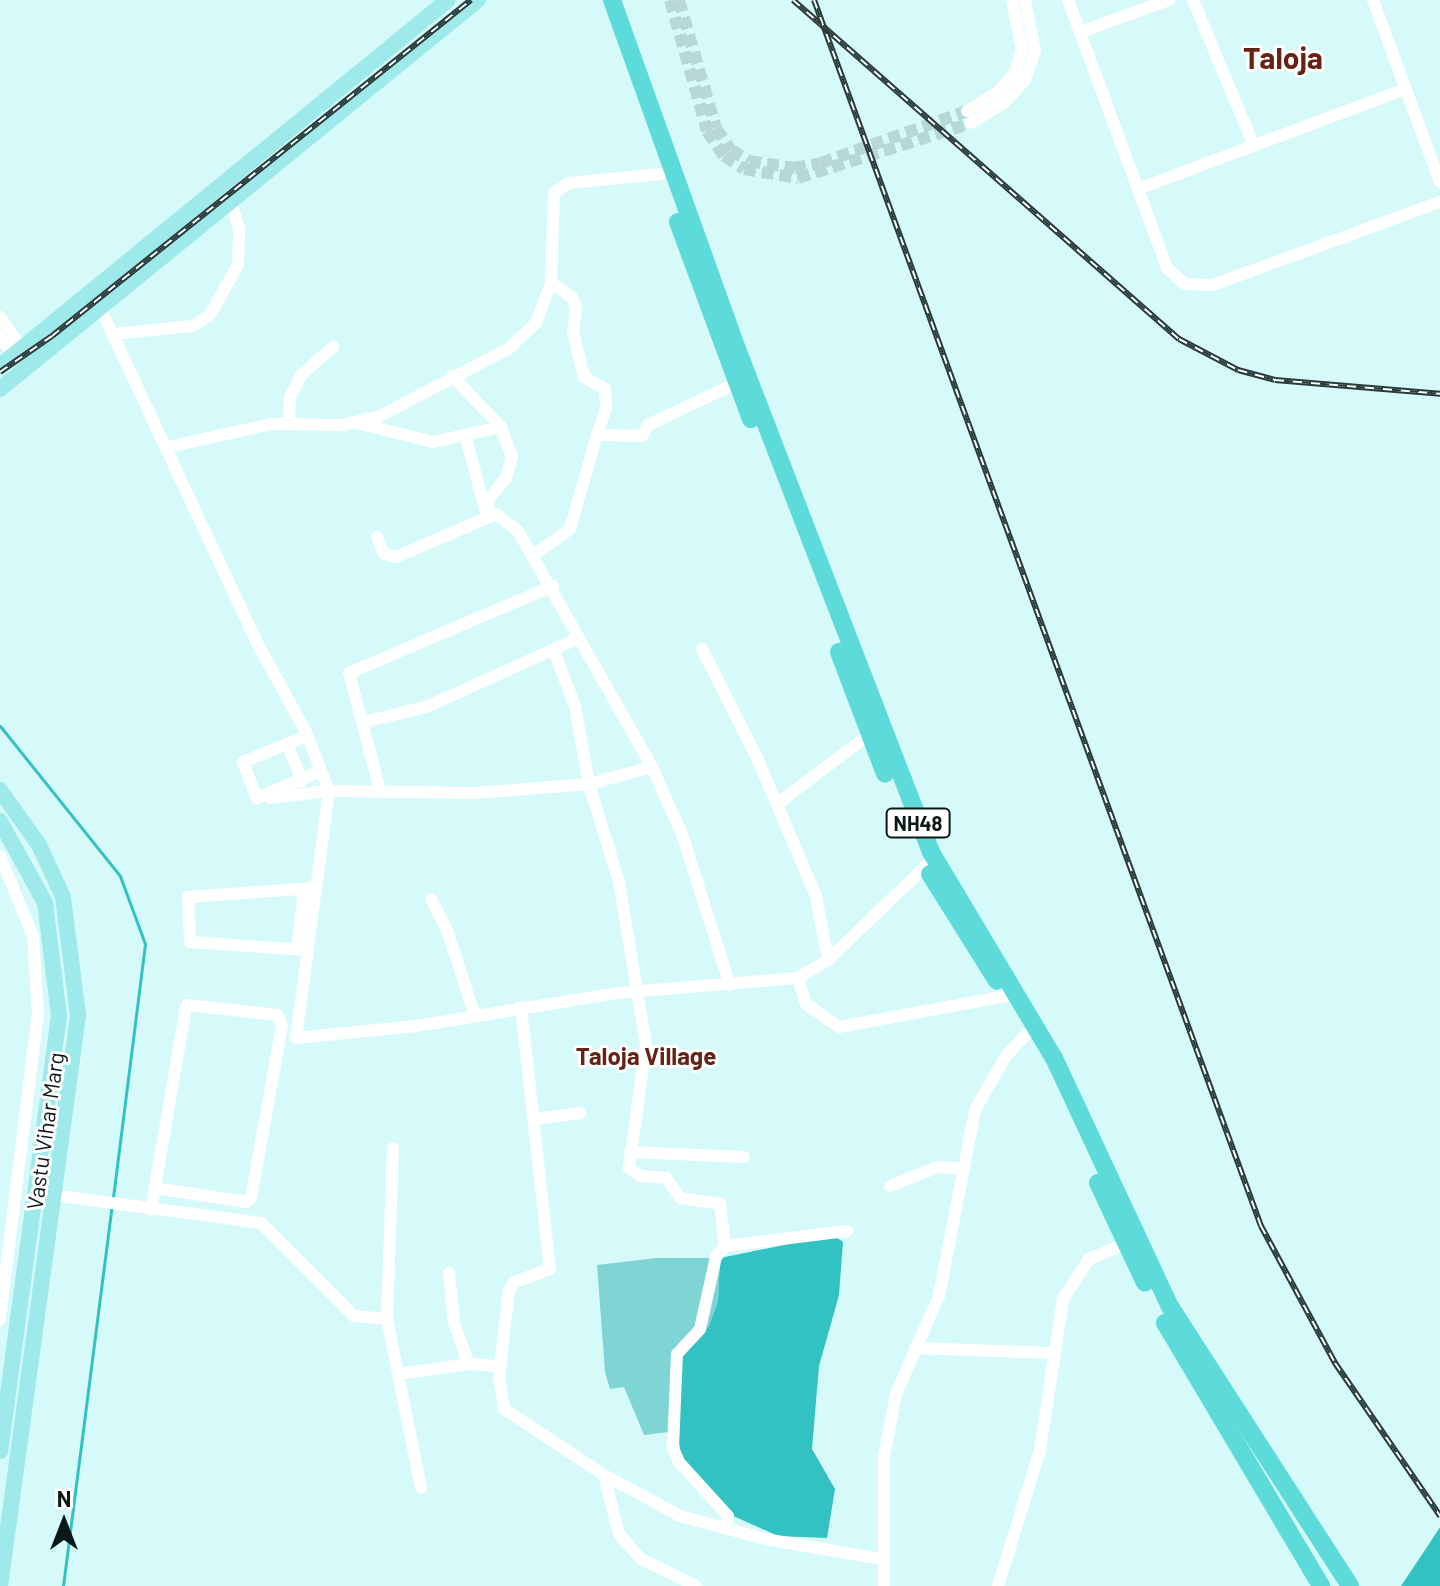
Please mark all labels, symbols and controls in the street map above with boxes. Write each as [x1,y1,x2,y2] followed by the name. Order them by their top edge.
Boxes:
[1243,39,1323,75] district label: Taloja
[884,807,952,839] road number: NH48
[576,1042,716,1070] district label: Taloja Village
[21,1051,69,1211] street label: Vastu Vihar Marg
[24,1482,104,1562] north arrow
[57,1485,71,1511] text: N

